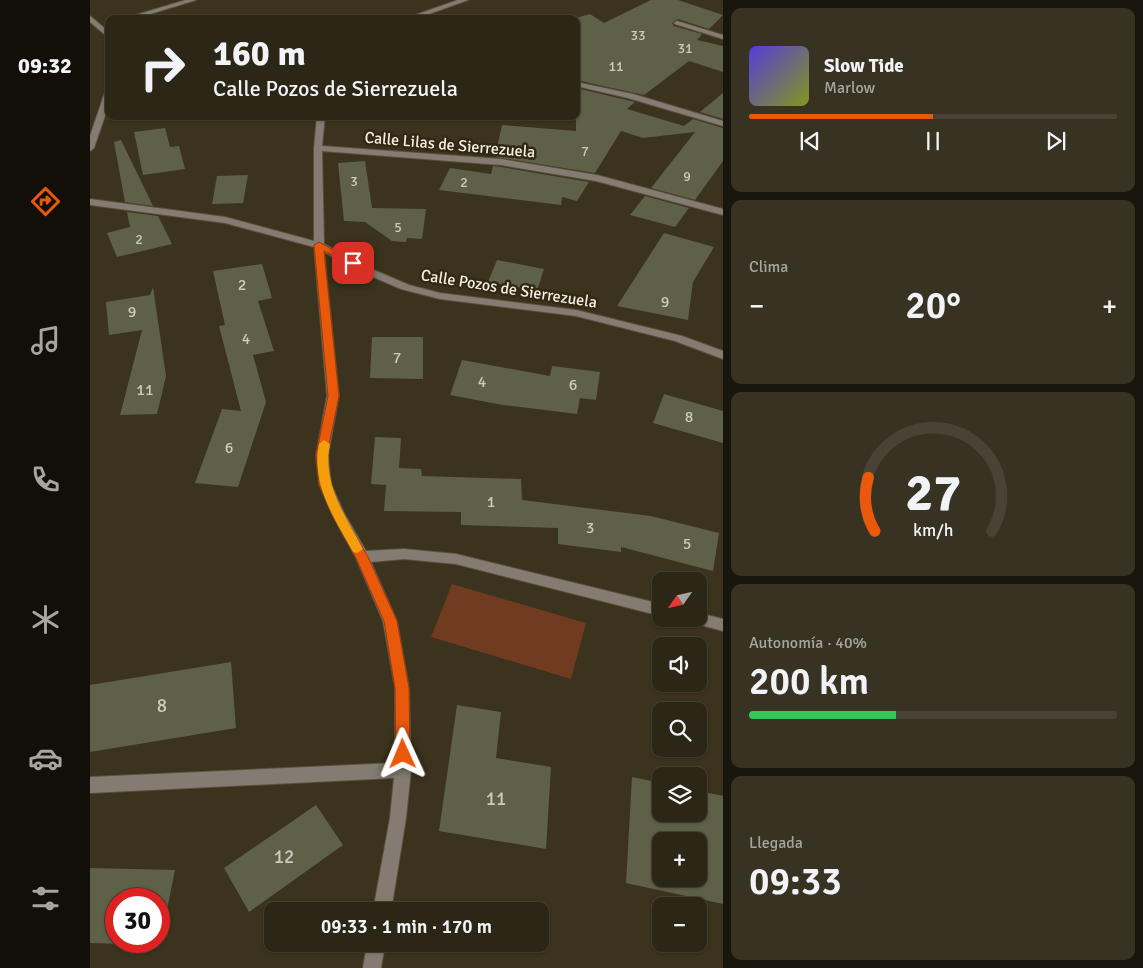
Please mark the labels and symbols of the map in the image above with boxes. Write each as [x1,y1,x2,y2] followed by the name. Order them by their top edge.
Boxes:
[630,27,646,44] house number: 33
[677,40,693,57] house number: 31
[608,58,624,75] house number: 11
[364,128,536,162] street label: Calle Lilas de Sierrezuela
[581,143,589,160] house number: 7
[683,168,691,185] house number: 9
[350,173,358,190] house number: 3
[460,174,468,191] house number: 2
[394,219,402,236] house number: 5
[135,231,143,248] house number: 2
[332,242,374,284] pin
[419,265,599,313] street label: Calle Pozos de Sierrezuela
[238,275,246,295] house number: 2
[661,292,669,312] house number: 9
[128,302,136,322] house number: 9
[242,329,251,349] house number: 4
[393,348,401,368] house number: 7
[478,372,487,392] house number: 4
[569,375,577,395] house number: 6
[136,380,154,400] house number: 11
[685,407,693,427] house number: 8
[225,438,233,458] house number: 6
[487,492,495,512] house number: 1
[586,518,594,538] house number: 3
[683,534,691,554] house number: 5
[652,572,708,628] north arrow
[157,694,167,718] house number: 8
[376,727,428,779] position arrow
[486,787,506,811] house number: 11
[274,845,294,869] house number: 12
[105,888,170,953] speed limit sign: 30

